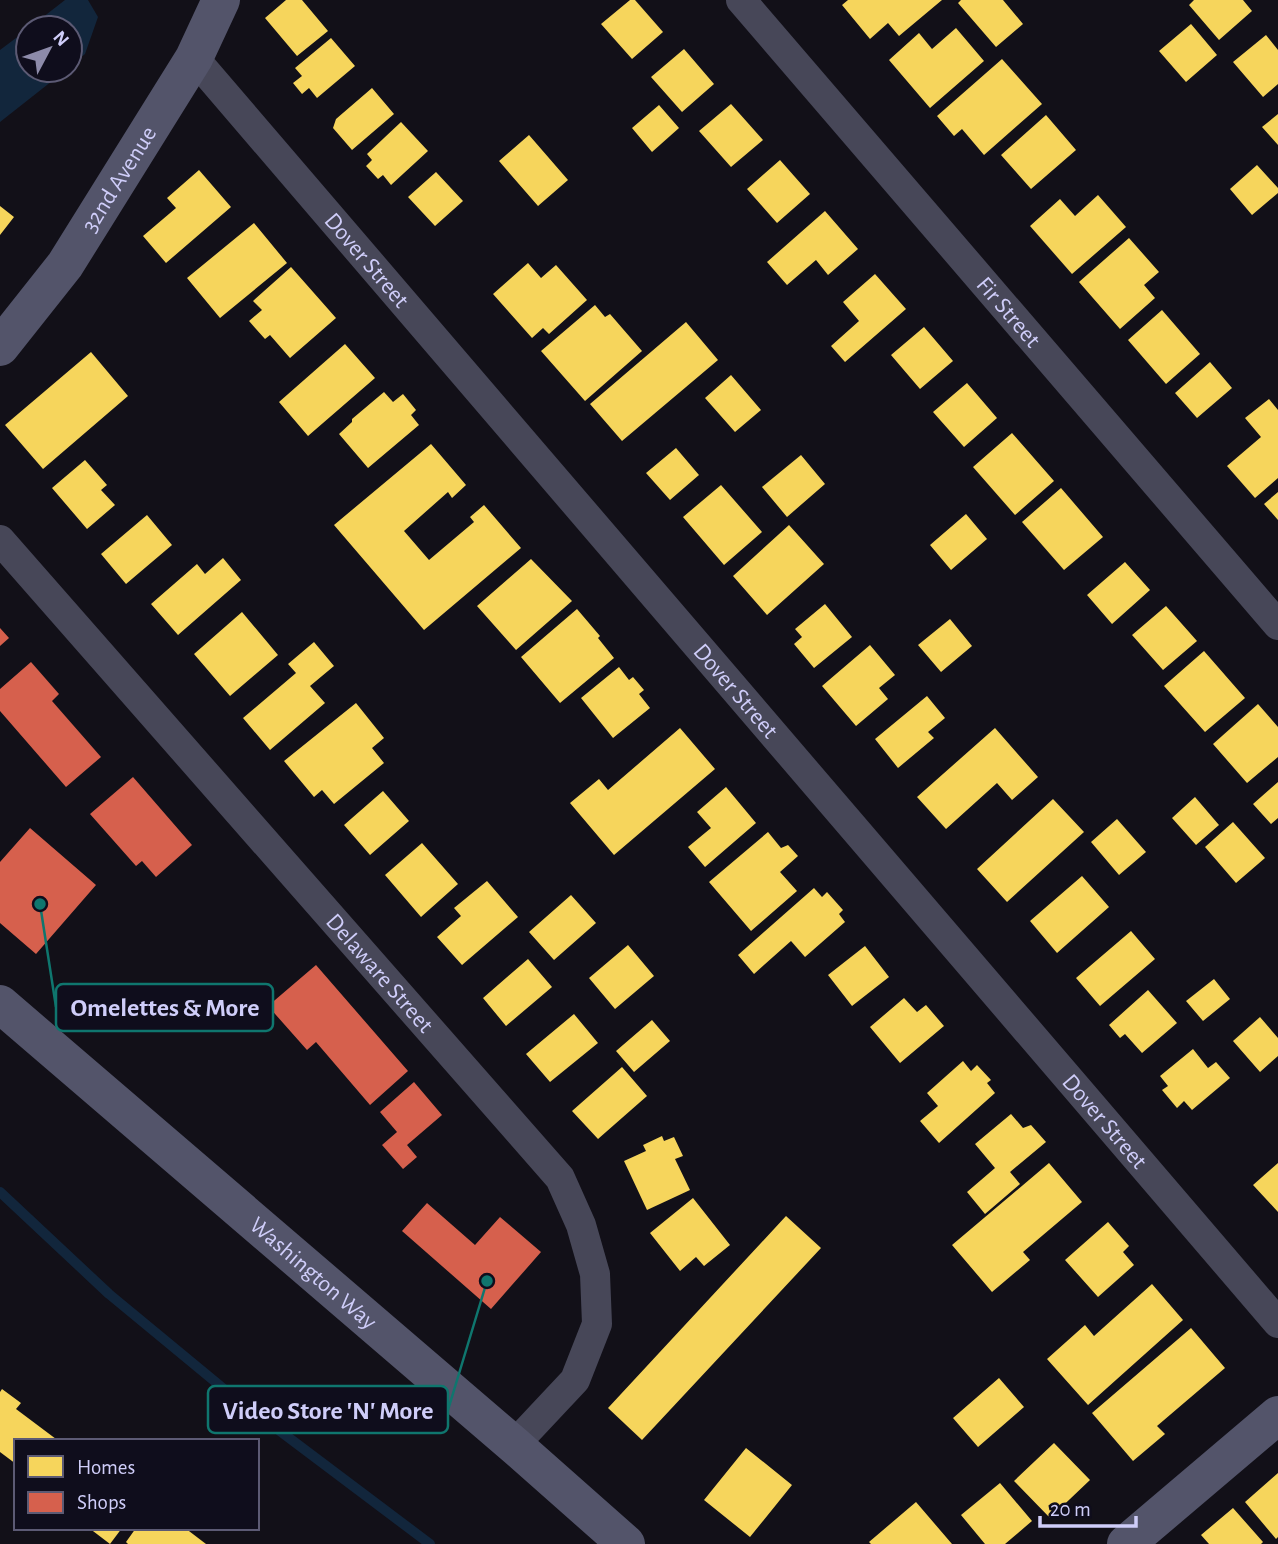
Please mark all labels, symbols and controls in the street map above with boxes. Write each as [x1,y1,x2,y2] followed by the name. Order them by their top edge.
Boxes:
[14,14,84,84] north arrow
[49,28,72,50] text: N
[78,122,161,237] street label: 32nd Avenue
[319,209,413,313] street label: Dover Street
[971,273,1045,353] street label: Fir Street
[688,639,782,743] street label: Dover Street
[321,910,438,1038] street label: Delaware Street
[56,984,273,1031] callout: Omelettes & More
[70,995,260,1021] text: Omelettes & More
[1057,1070,1151,1174] street label: Dover Street
[245,1213,381,1335] street label: Washington Way
[208,1386,448,1433] callout: Video Store 'N' More
[222,1398,434,1424] text: Video Store 'N' More
[14,1439,259,1530] legend
[77,1457,135,1478] text: Homes
[1040,1484,1136,1528] scale bar
[77,1492,126,1513] text: Shops
[1050,1499,1091,1520] text: 20 m

